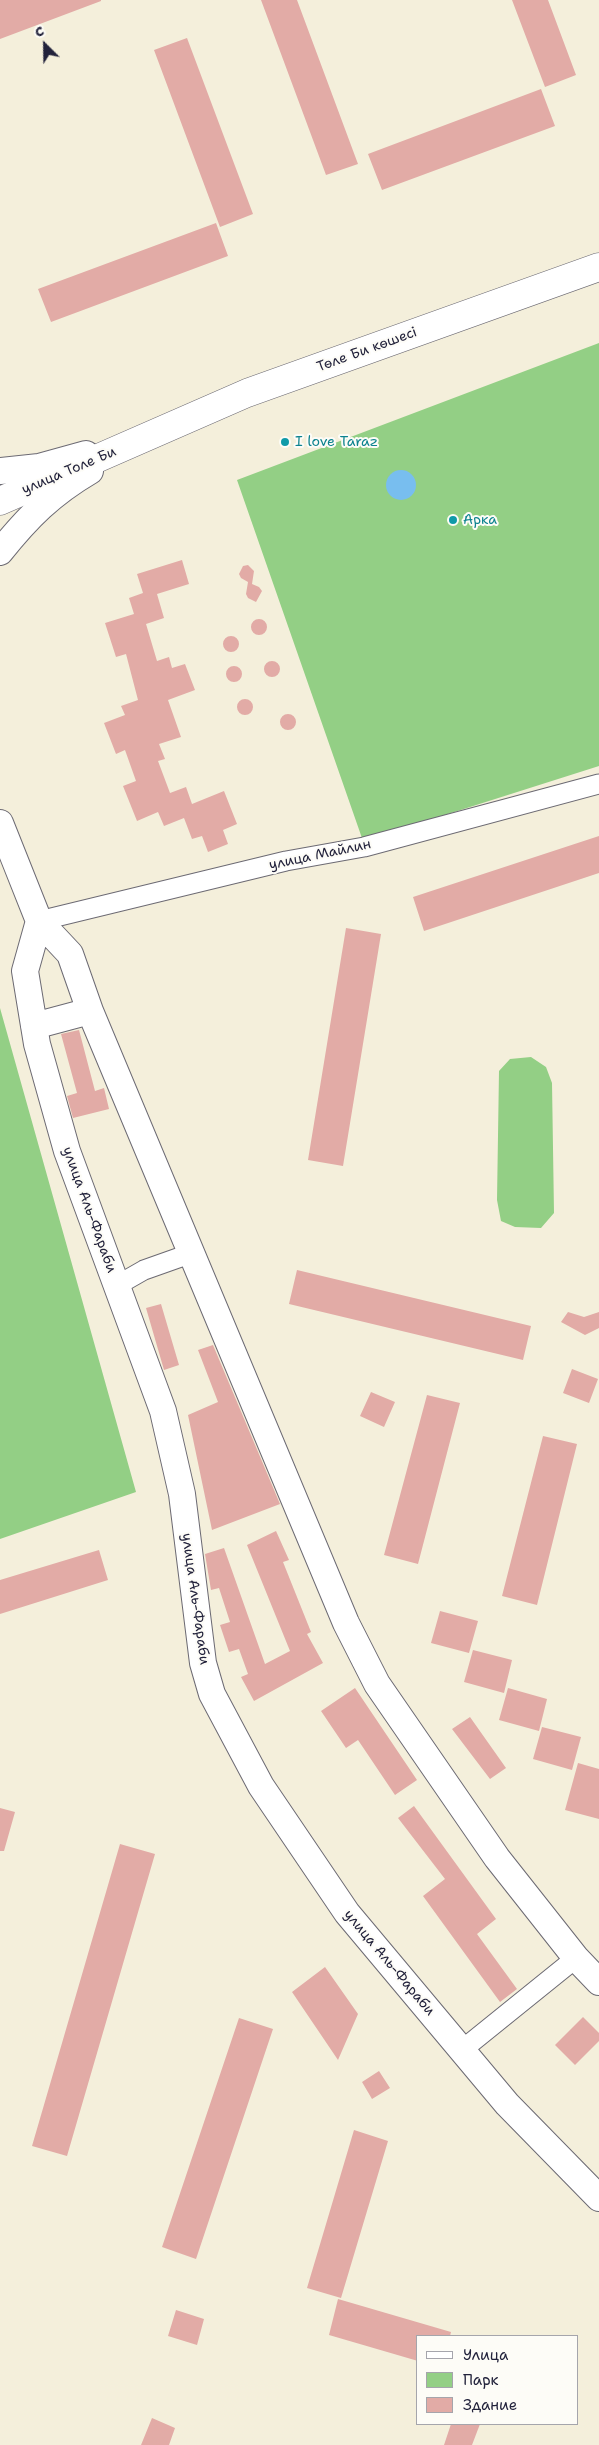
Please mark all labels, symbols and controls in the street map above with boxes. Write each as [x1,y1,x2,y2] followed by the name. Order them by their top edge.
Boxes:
[20,20,70,70] north arrow
[32,21,47,41] text: С
[315,324,419,376] street label: Төле Би көшесі
[295,434,378,450] place label: I love Taraz
[279,436,291,448] marker: I love Taraz
[19,444,119,498] street label: улица Толе Би
[463,512,497,528] place label: Арка
[447,514,459,526] marker: Арка
[268,836,372,874] street label: улица Майлин
[58,1145,120,1275] street label: улица Аль-Фараби
[177,1532,213,1666] street label: улица Аль-Фараби
[340,1907,438,2019] street label: улица Аль-Фараби
[416,2335,579,2425] legend
[463,2345,508,2365] text: Улица
[463,2370,499,2390] text: Парк
[463,2395,517,2415] text: Здание

